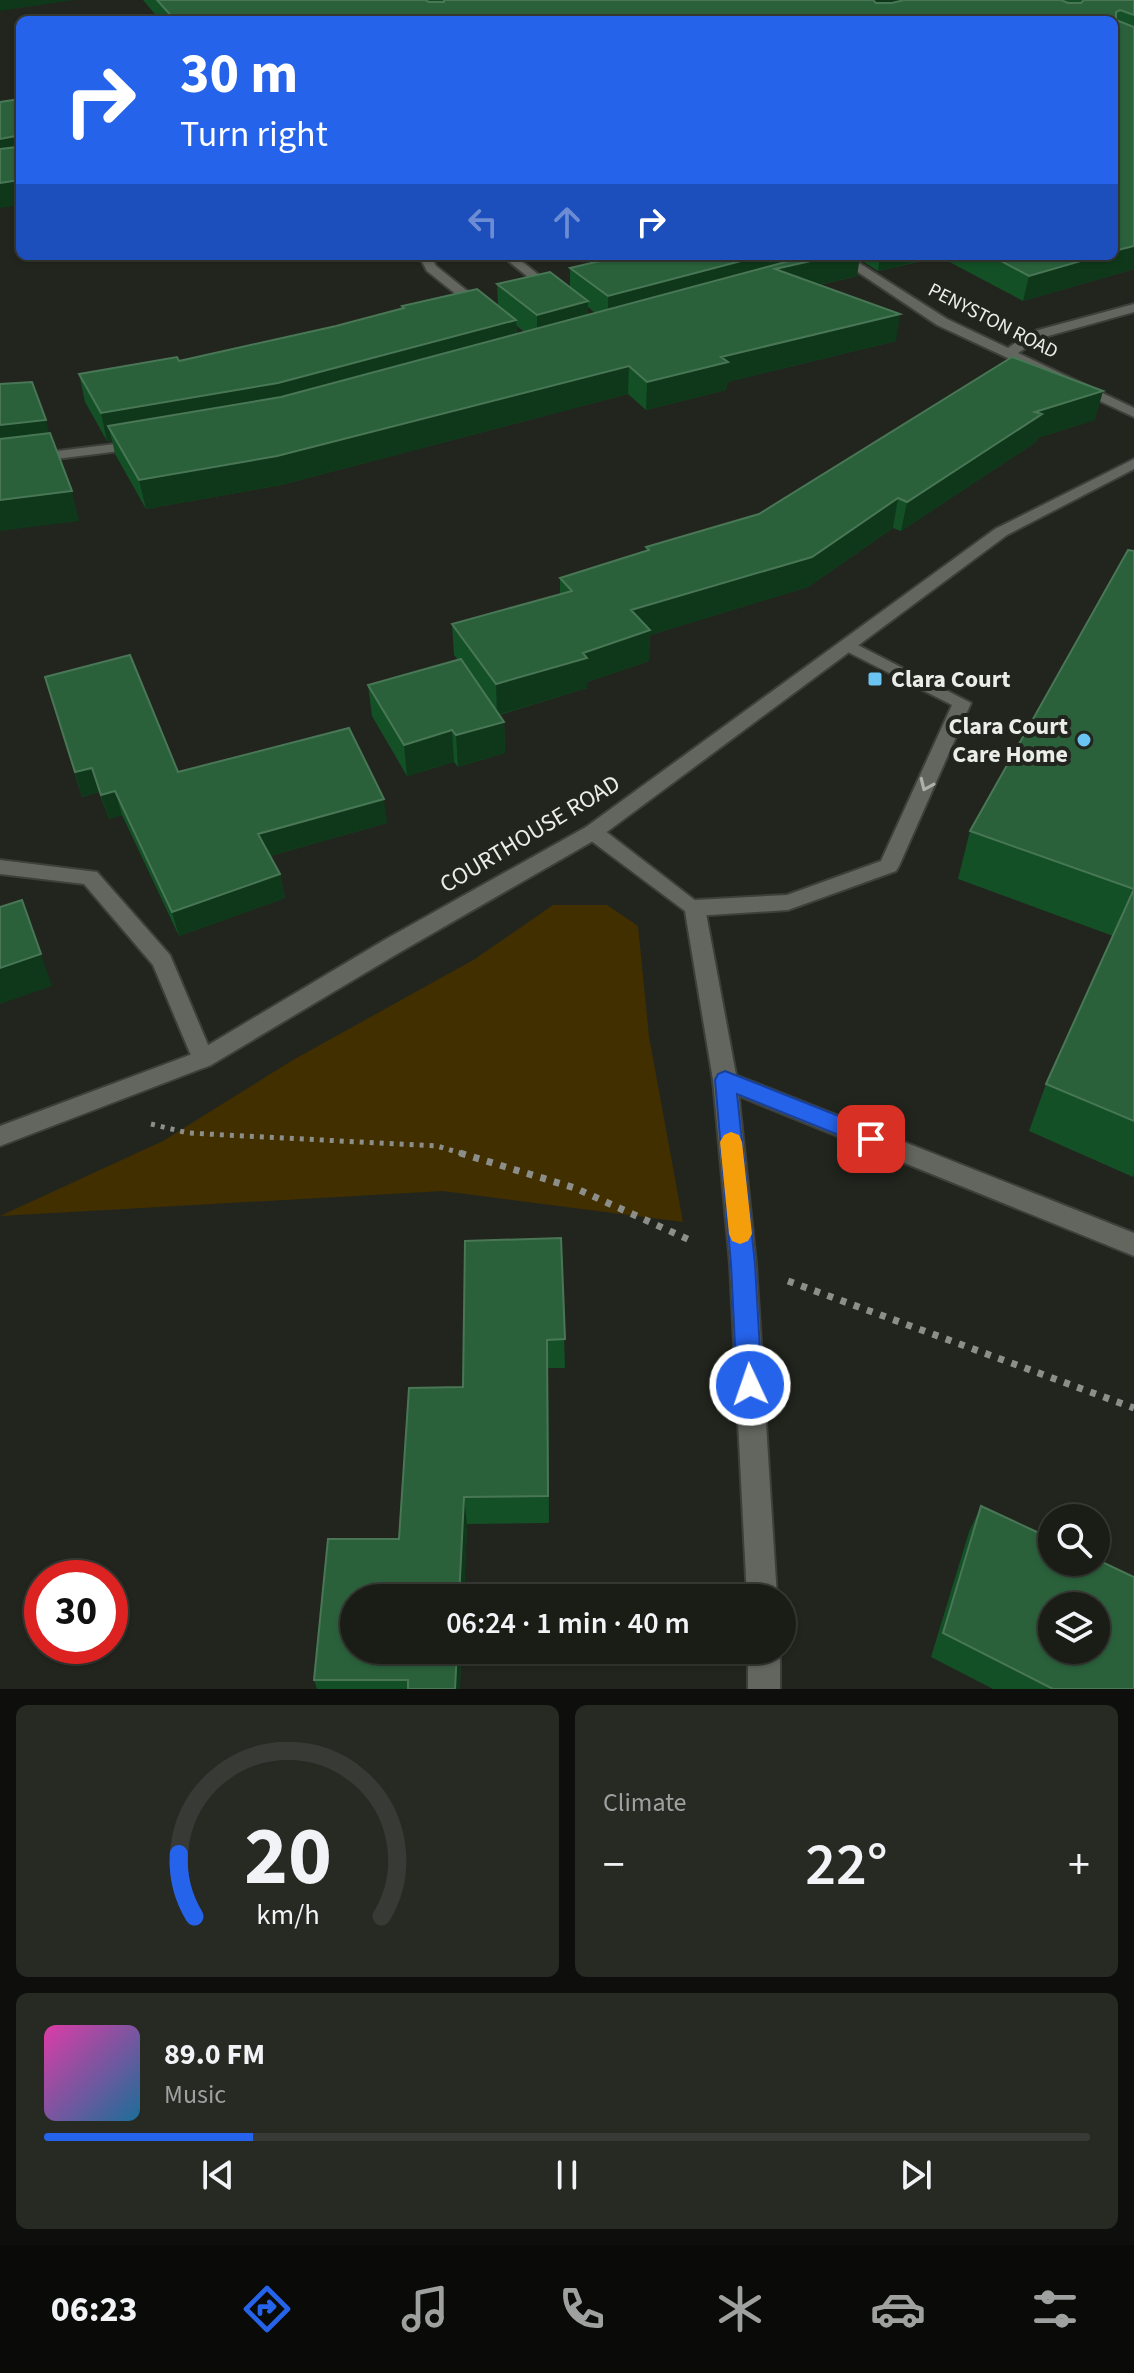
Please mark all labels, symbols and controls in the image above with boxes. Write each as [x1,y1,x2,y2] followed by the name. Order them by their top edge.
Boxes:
[180,35,298,114] text: 30 m
[48,48,152,152] icon: right
[180,109,328,160] text: Turn right
[461,200,505,244] icon: left
[545,200,589,244] icon: ahead
[629,200,673,244] icon: right
[923,276,1063,366] street label: PENYSTON ROAD
[891,662,1010,697] place label: Clara Court
[866,670,884,688] marker: Clara Court
[949,709,1068,772] place label: Clara Court Care Home
[1075,731,1093,749] marker: Clara Court Care Home
[433,766,627,902] street label: COURTHOUSE ROAD
[919,776,935,791] one-way arrow
[837,1105,905,1173] pin
[849,1117,893,1161] icon: arrive
[708,1343,792,1427] position arrow
[1038,1504,1110,1664] map controls
[1038,1504,1110,1576] button: search
[24,1560,128,1664] speed limit sign: 30
[1038,1592,1110,1664] button: layers
[446,1602,690,1645] text: 06:24 · 1 min · 40 m
[603,1784,687,1821] text: Climate
[244,1798,331,1916] text: 20
[805,1823,888,1908] text: 22°
[603,1834,625,1897] text: −
[1068,1834,1090,1897] text: +
[256,1895,319,1935] text: km/h
[164,2033,265,2076] text: 89.0 FM
[164,2076,226,2113] text: Music
[196,2153,240,2197] icon: previous
[545,2153,589,2197] icon: pause
[894,2153,938,2197] icon: next
[239,2281,295,2337] icon: directions
[397,2281,453,2337] icon: music
[554,2281,610,2337] icon: phone
[712,2281,768,2337] icon: climate
[870,2281,926,2337] icon: car
[1027,2281,1083,2337] icon: filters
[51,2284,138,2335] text: 06:23

